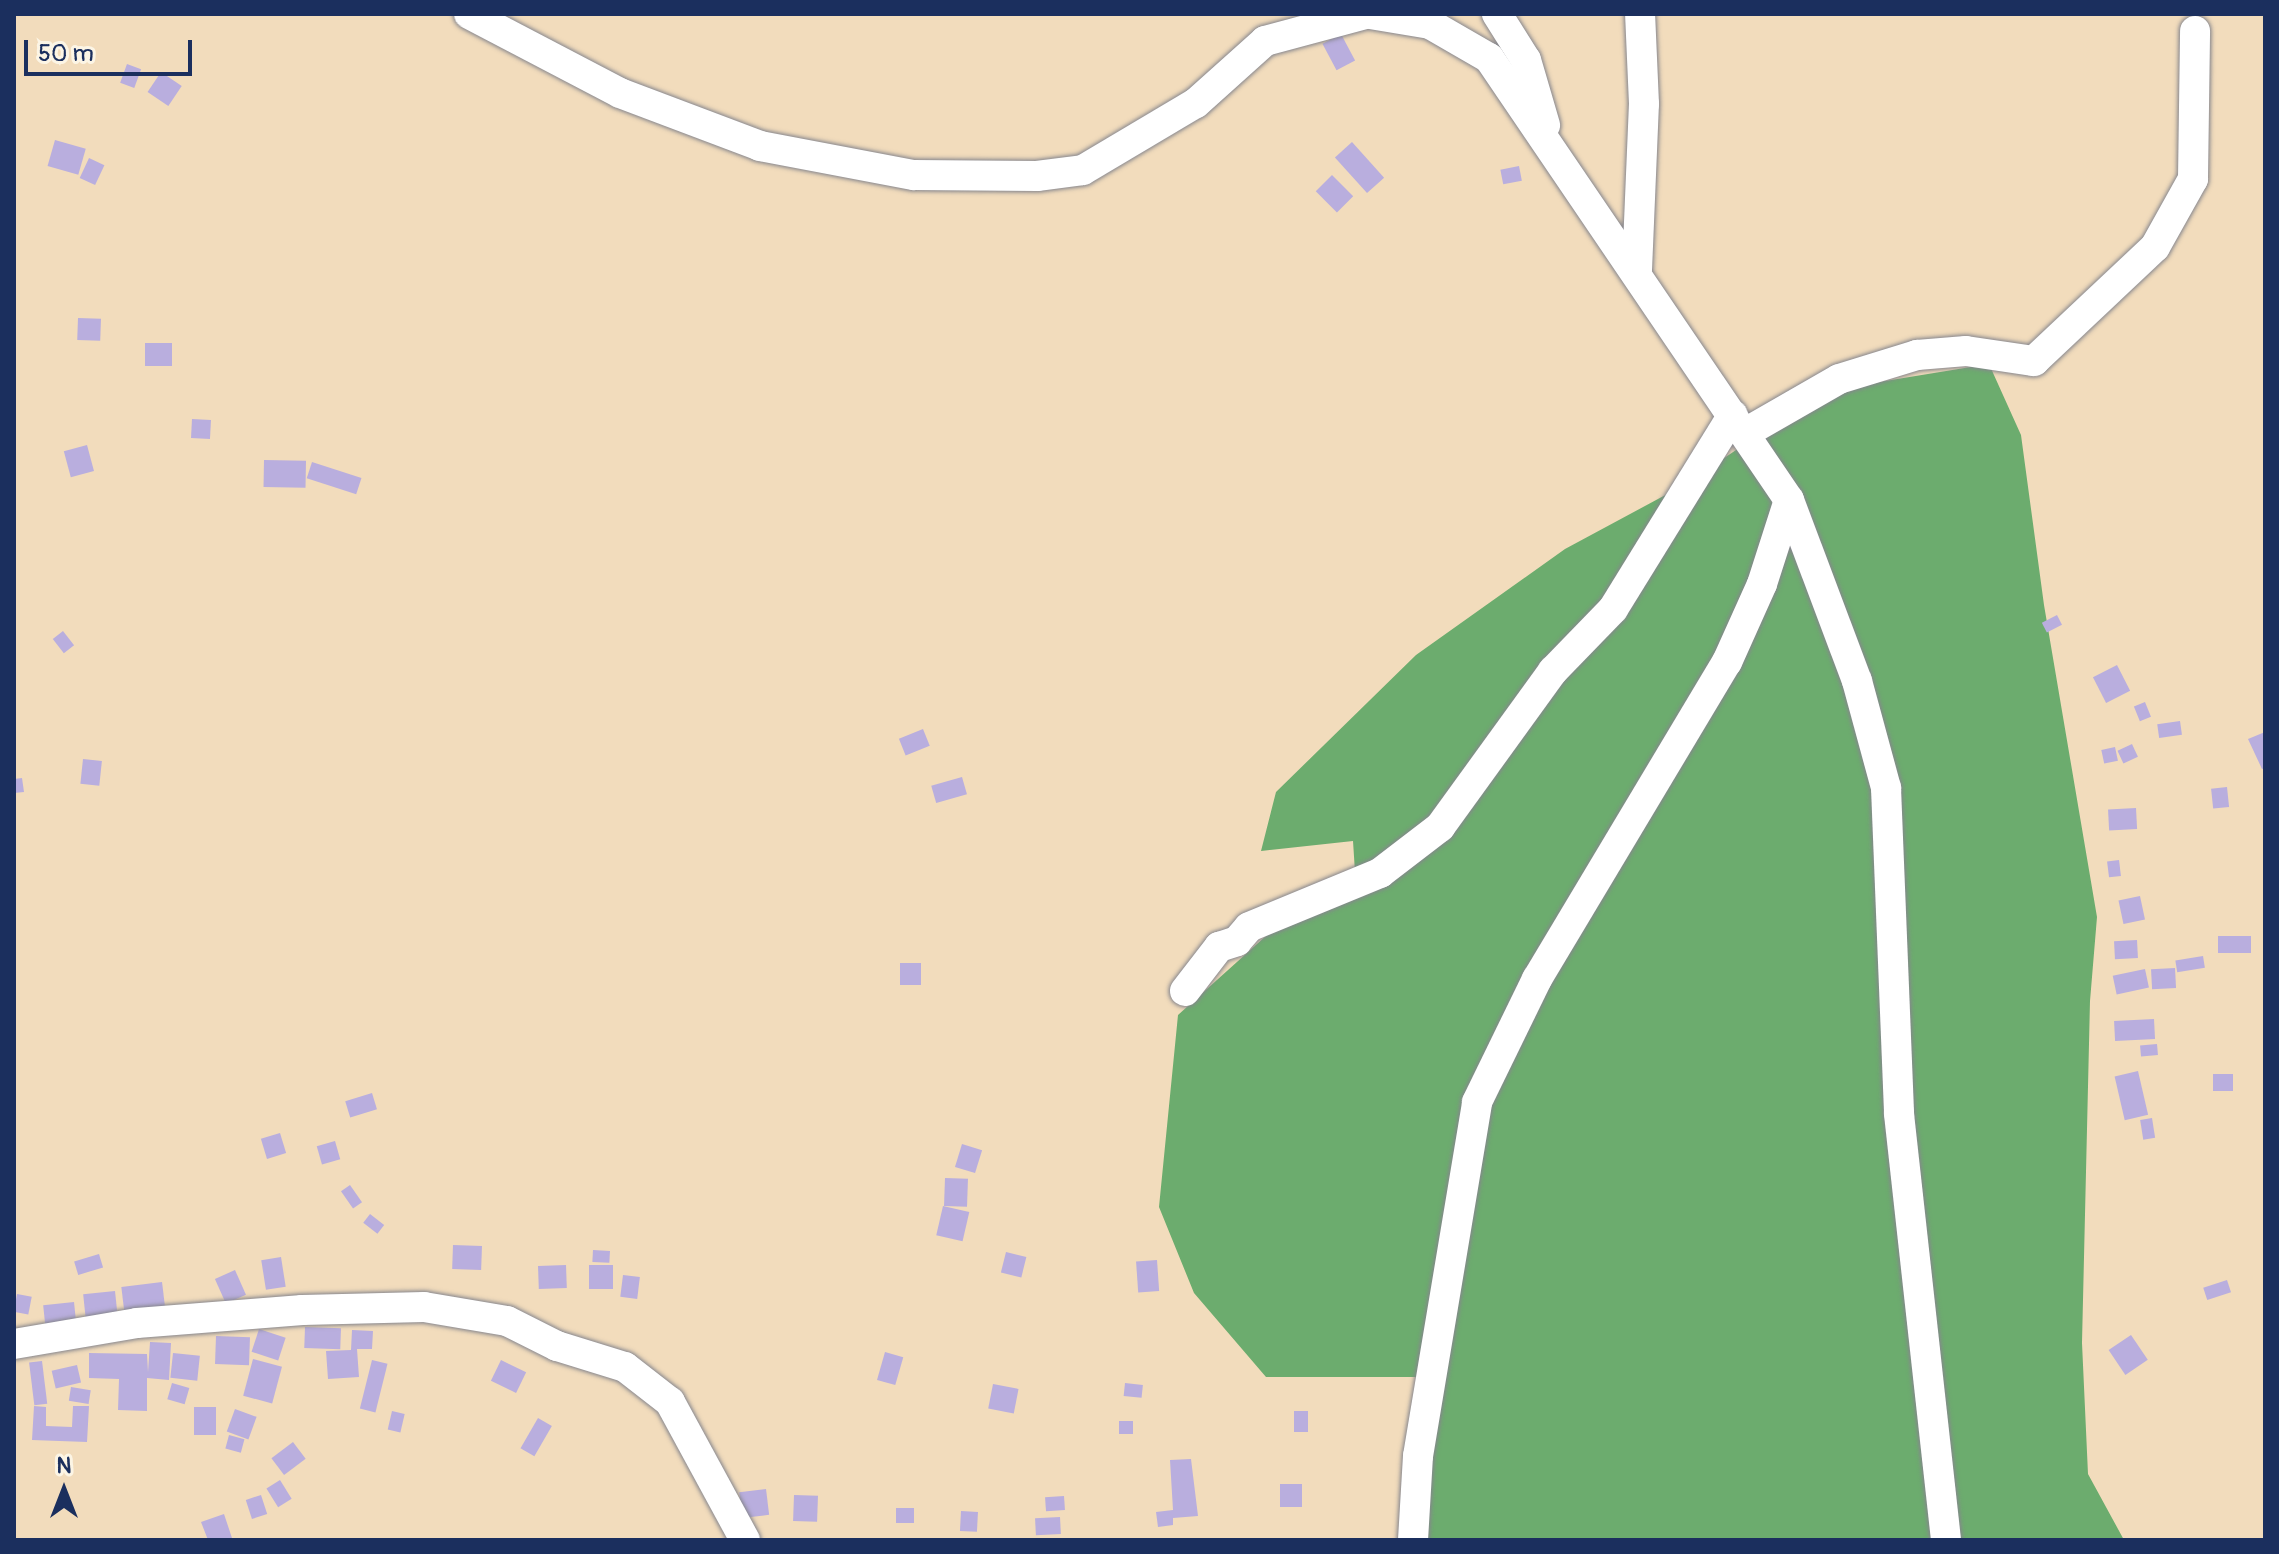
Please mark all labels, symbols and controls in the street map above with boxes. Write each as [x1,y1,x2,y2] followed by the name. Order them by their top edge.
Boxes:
[28,24,196,74] scale bar
[38,39,94,68] text: 50 m
[24,1450,104,1530] north arrow
[57,1452,71,1480] text: N

